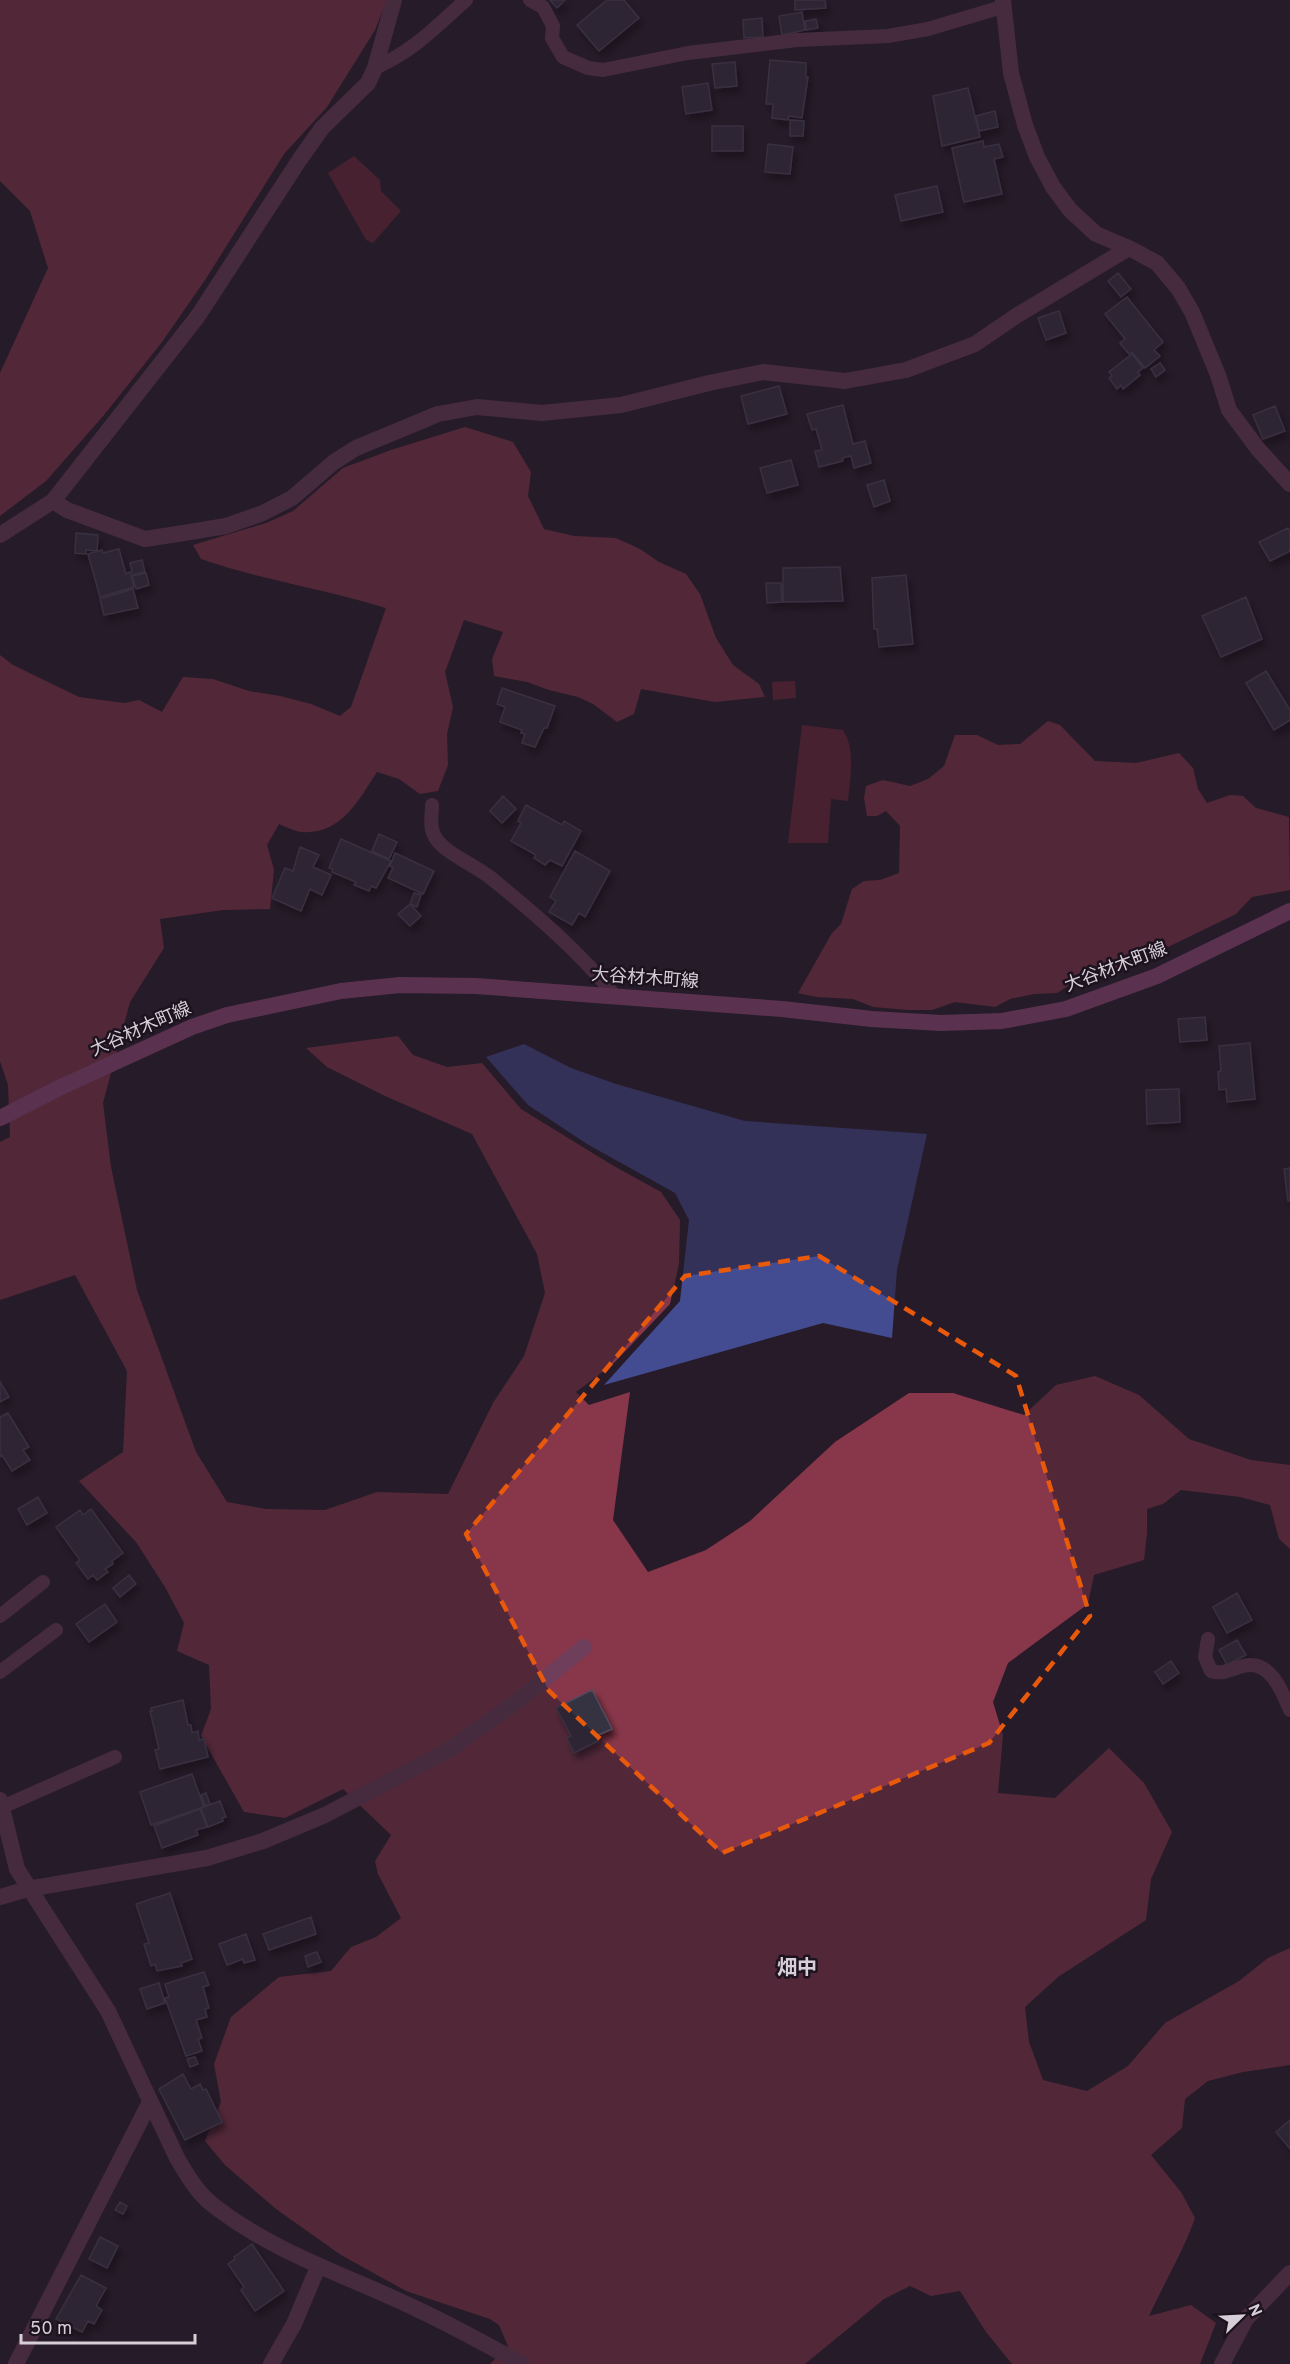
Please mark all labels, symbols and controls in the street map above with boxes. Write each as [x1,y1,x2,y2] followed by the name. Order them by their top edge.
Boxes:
[1061,938,1171,998] street label: 大谷材木町線
[590,964,700,994] street label: 大谷材木町線
[87,998,195,1062] street label: 大谷材木町線
[777,1956,817,1982] district label: 畑中
[1212,2286,1272,2346] north arrow
[1242,2301,1265,2320] text: N
[21,2307,195,2345] scale bar
[30,2318,72,2341] text: 50 m

